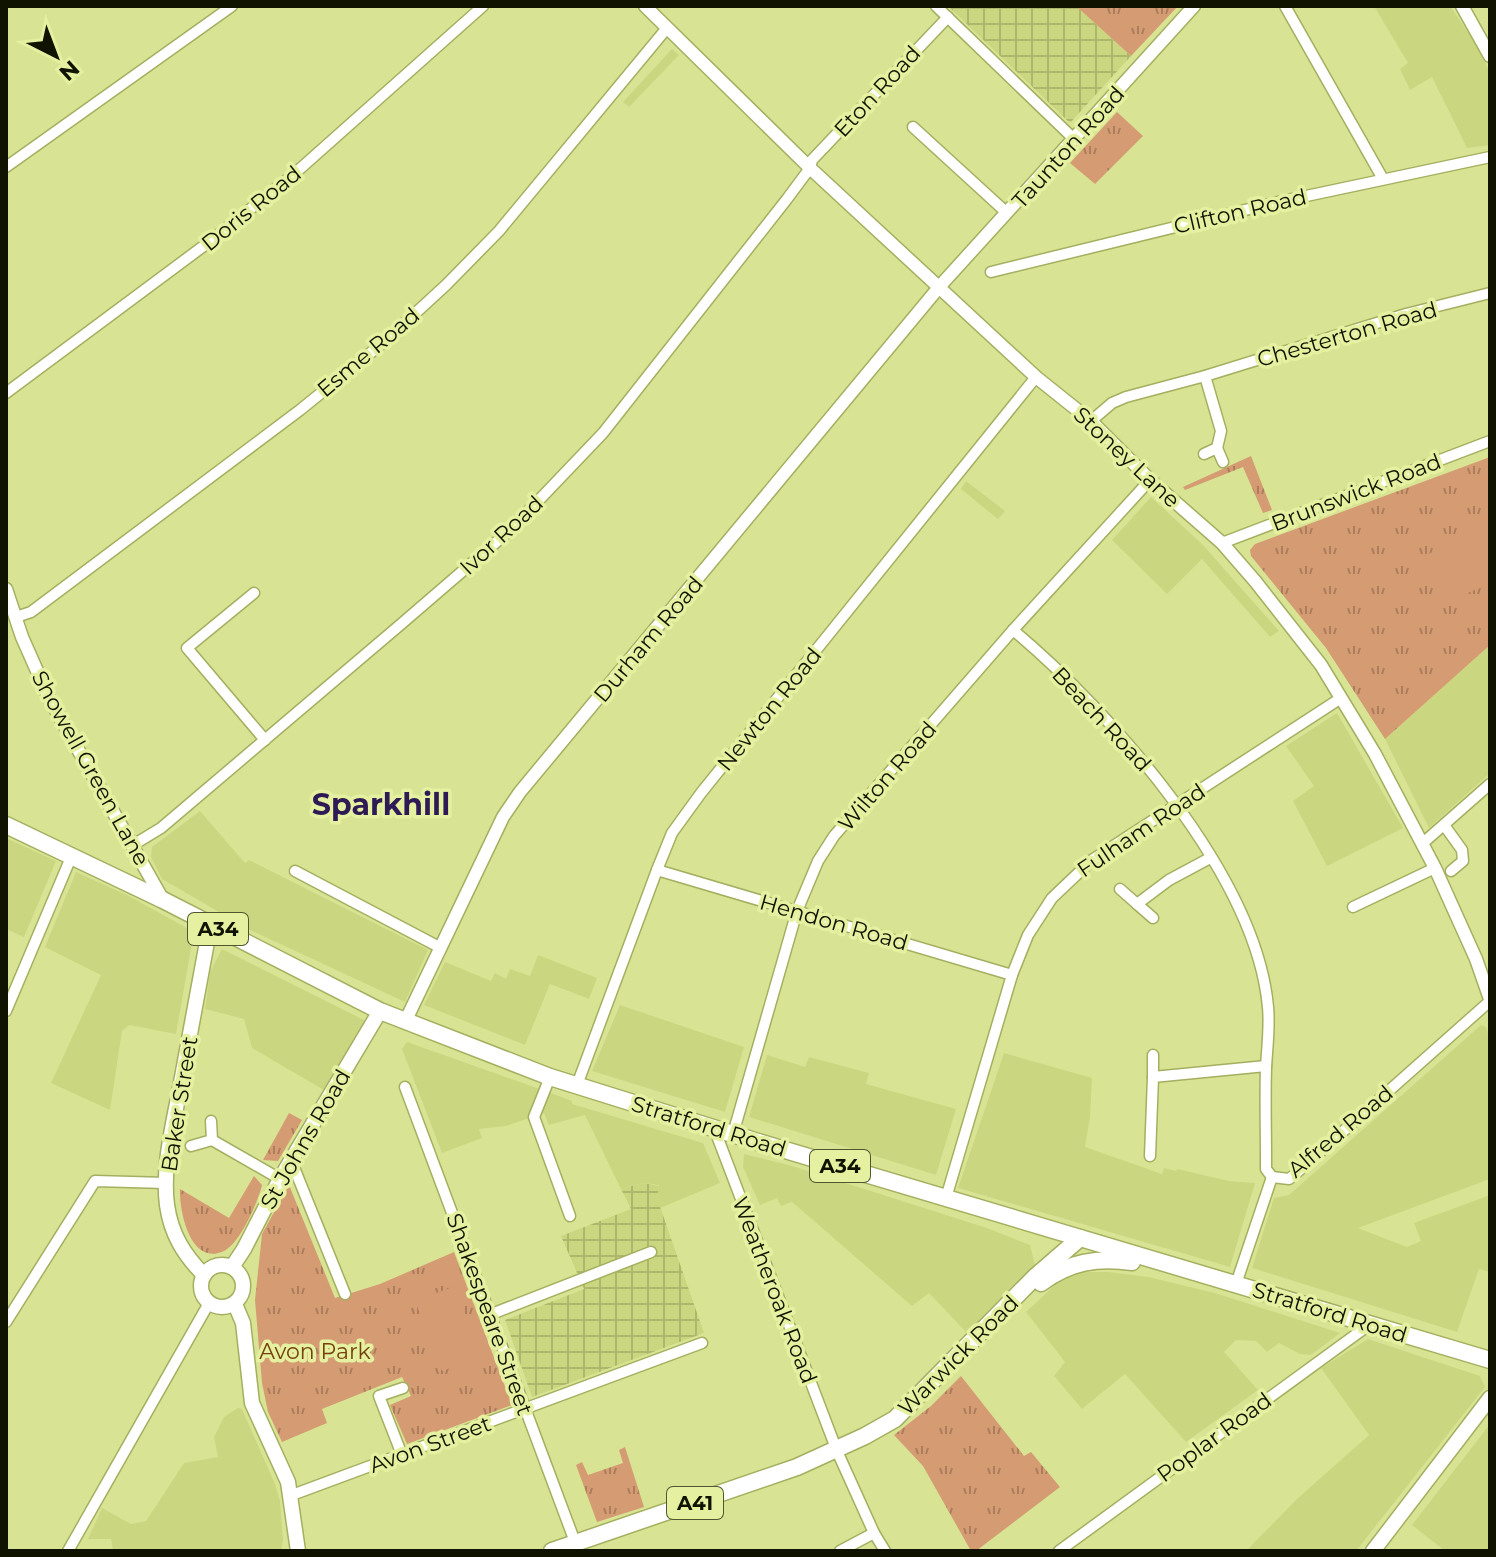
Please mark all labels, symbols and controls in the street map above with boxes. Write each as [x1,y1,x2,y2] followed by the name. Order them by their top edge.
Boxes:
[16,16,96,96] north arrow
[828,40,926,143] street label: Eton Road
[53,55,85,86] text: N
[1006,81,1130,214] street label: Taunton Road
[196,160,307,257] street label: Doris Road
[1171,183,1309,240] street label: Clifton Road
[1254,296,1440,373] street label: Chesterton Road
[312,302,425,403] street label: Esme Road
[1068,401,1185,513] street label: Stoney Lane
[1268,448,1445,537] street label: Brunswick Road
[454,490,549,581] street label: Ivor Road
[588,571,709,708] street label: Durham Road
[711,642,827,776] street label: Newton Road
[1046,662,1157,777] street label: Beach Road
[26,666,155,870] street label: Showell Green Lane
[833,716,942,837] street label: Wilton Road
[1072,778,1210,883] street label: Fulham Road
[312,786,450,823] district label: Sparkhill
[757,888,911,957] street label: Hendon Road
[188,913,248,945] road number: A34
[155,1034,204,1174] street label: Baker Street
[255,1065,356,1214] street label: St Johns Road
[1282,1080,1398,1183] street label: Alfred Road
[628,1090,789,1163] street label: Stratford Road
[810,1150,870,1182] road number: A34
[726,1193,823,1387] street label: Weatheroak Road
[440,1209,539,1419] street label: Shakespeare Street
[1249,1276,1410,1349] street label: Stratford Road
[892,1289,1024,1421] street label: Warwick Road
[259,1338,372,1365] park label: Avon Park
[1152,1387,1277,1488] street label: Poplar Road
[366,1410,495,1479] street label: Avon Street
[667,1487,723,1519] road number: A41

